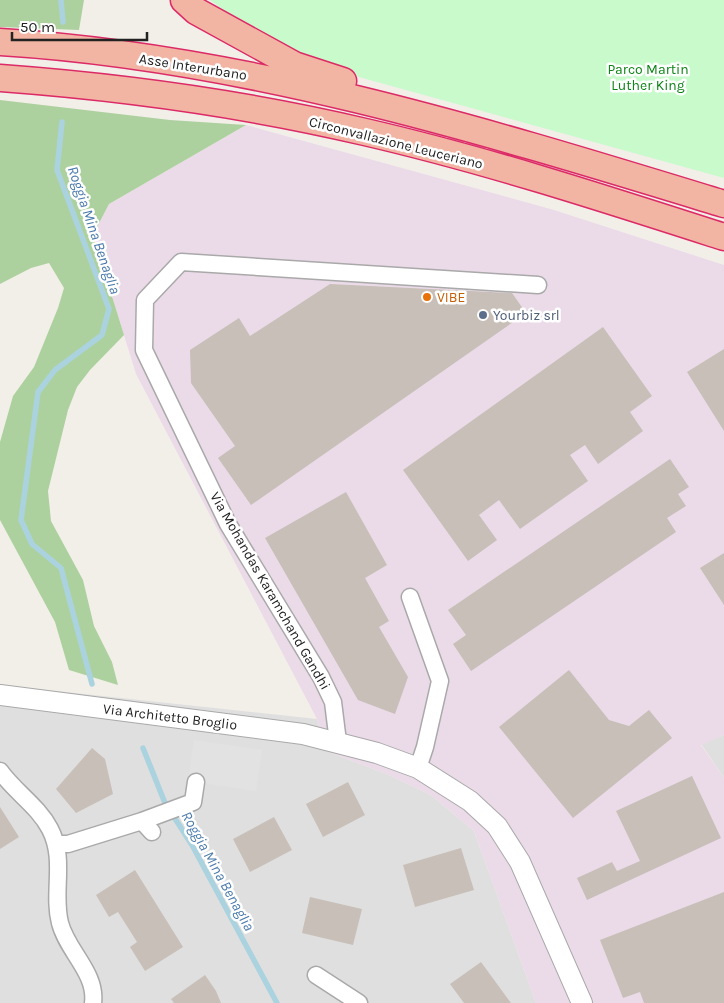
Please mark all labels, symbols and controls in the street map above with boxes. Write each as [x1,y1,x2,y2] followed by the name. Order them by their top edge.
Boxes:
[12,10,148,42] scale bar
[20,18,55,36] text: 50 m
[138,50,248,84] street label: Asse Interurbano
[607,61,689,94] park label: Parco Martin Luther King
[307,113,485,173] street label: Circonvallazione Leuceriano
[64,164,124,296] water label: Roggia Mina Benaglia
[437,289,465,306] place label: VIBE
[421,291,433,303] marker: VIBE
[493,307,560,324] place label: Yourbiz srl
[477,309,489,321] marker: Yourbiz srl
[206,489,334,693] street label: Via Mohandas Karamchand Gandhi
[102,700,238,734] street label: Via Architetto Broglio
[178,808,258,934] water label: Roggia Mina Benaglia

